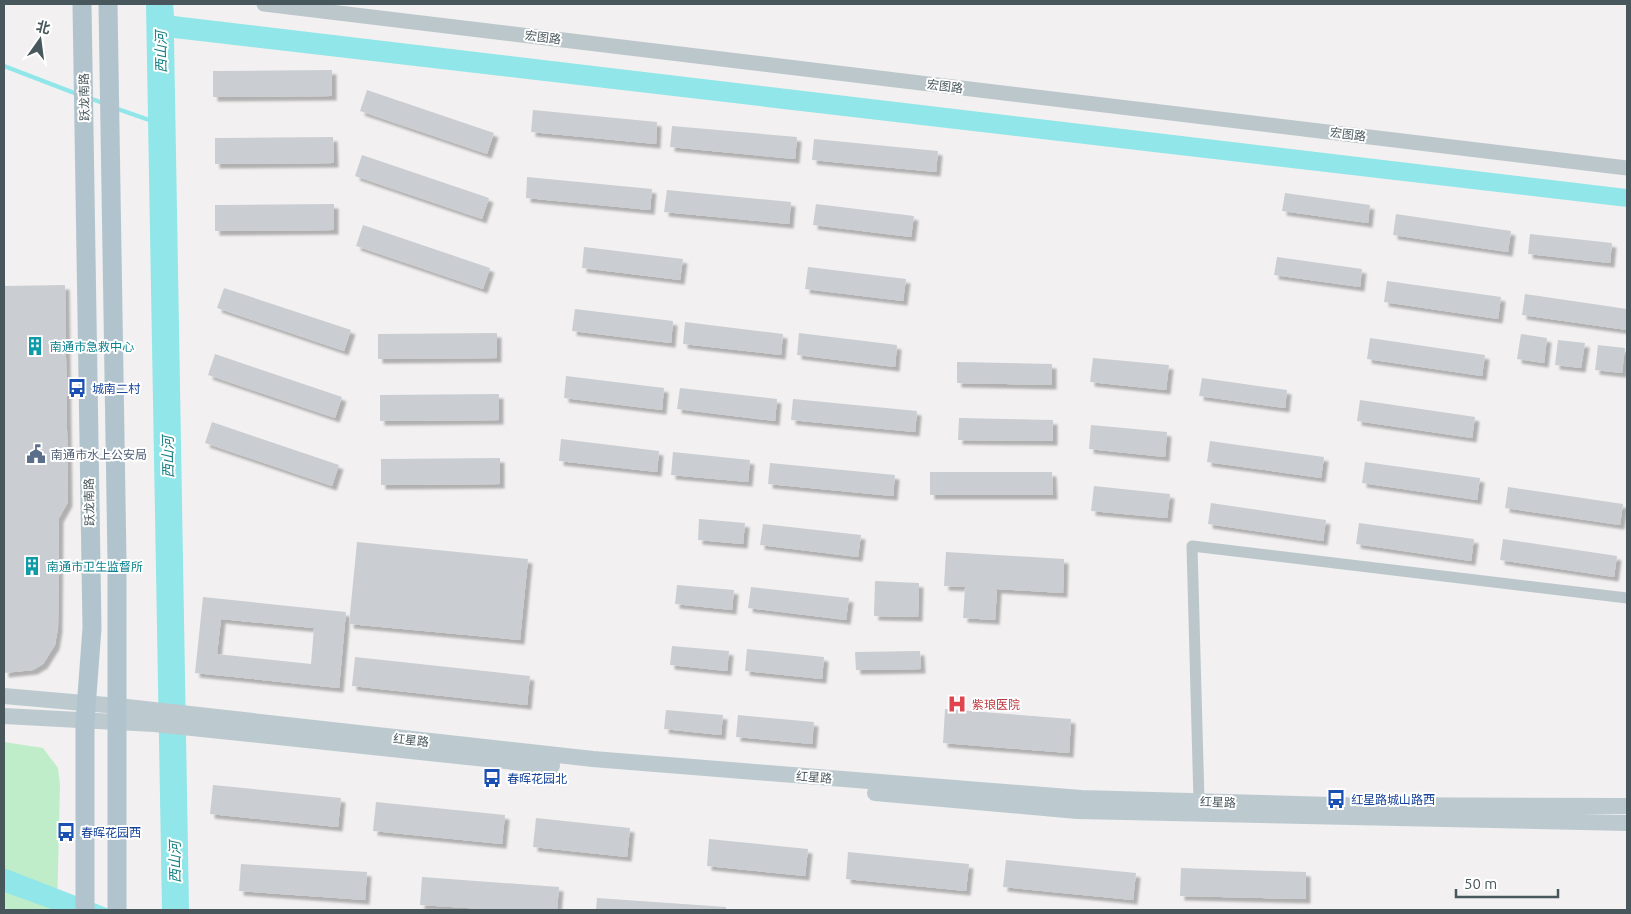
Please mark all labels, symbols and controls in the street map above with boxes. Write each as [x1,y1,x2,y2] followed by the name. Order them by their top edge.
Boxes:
[15,15,65,65] north arrow
[34,18,52,37] text: 北
[153,28,169,73] water label: 西山河
[524,28,562,46] street label: 宏图路
[77,73,91,121] street label: 跃龙南路
[926,77,964,95] street label: 宏图路
[1329,125,1367,143] street label: 宏图路
[24,335,46,357] building icon: 南通市急救中心
[50,340,134,353] place label: 南通市急救中心
[66,377,88,399] bus stop icon: 城南二村
[92,382,141,395] place label: 城南二村
[160,433,176,478] water label: 西山河
[25,443,47,465] public building icon: 南通市水上公安局
[51,448,147,461] place label: 南通市水上公安局
[82,478,96,526] street label: 跃龙南路
[21,555,43,577] building icon: 南通市卫生监督所
[47,560,143,573] place label: 南通市卫生监督所
[946,693,968,715] hospital icon: 紫琅医院
[972,698,1020,711] place label: 紫琅医院
[392,732,430,748] street label: 红星路
[481,767,503,789] bus stop icon: 春晖花园北
[796,769,832,785] street label: 红星路
[507,772,567,785] place label: 春晖花园北
[1325,788,1347,810] bus stop icon: 红星路城山路西
[1351,793,1435,806] place label: 红星路城山路西
[1200,795,1236,809] street label: 红星路
[55,821,77,843] bus stop icon: 春晖花园西
[81,826,141,839] place label: 春晖花园西
[167,838,183,883] water label: 西山河
[1456,866,1558,898] scale bar
[1464,875,1497,892] text: 50 m

